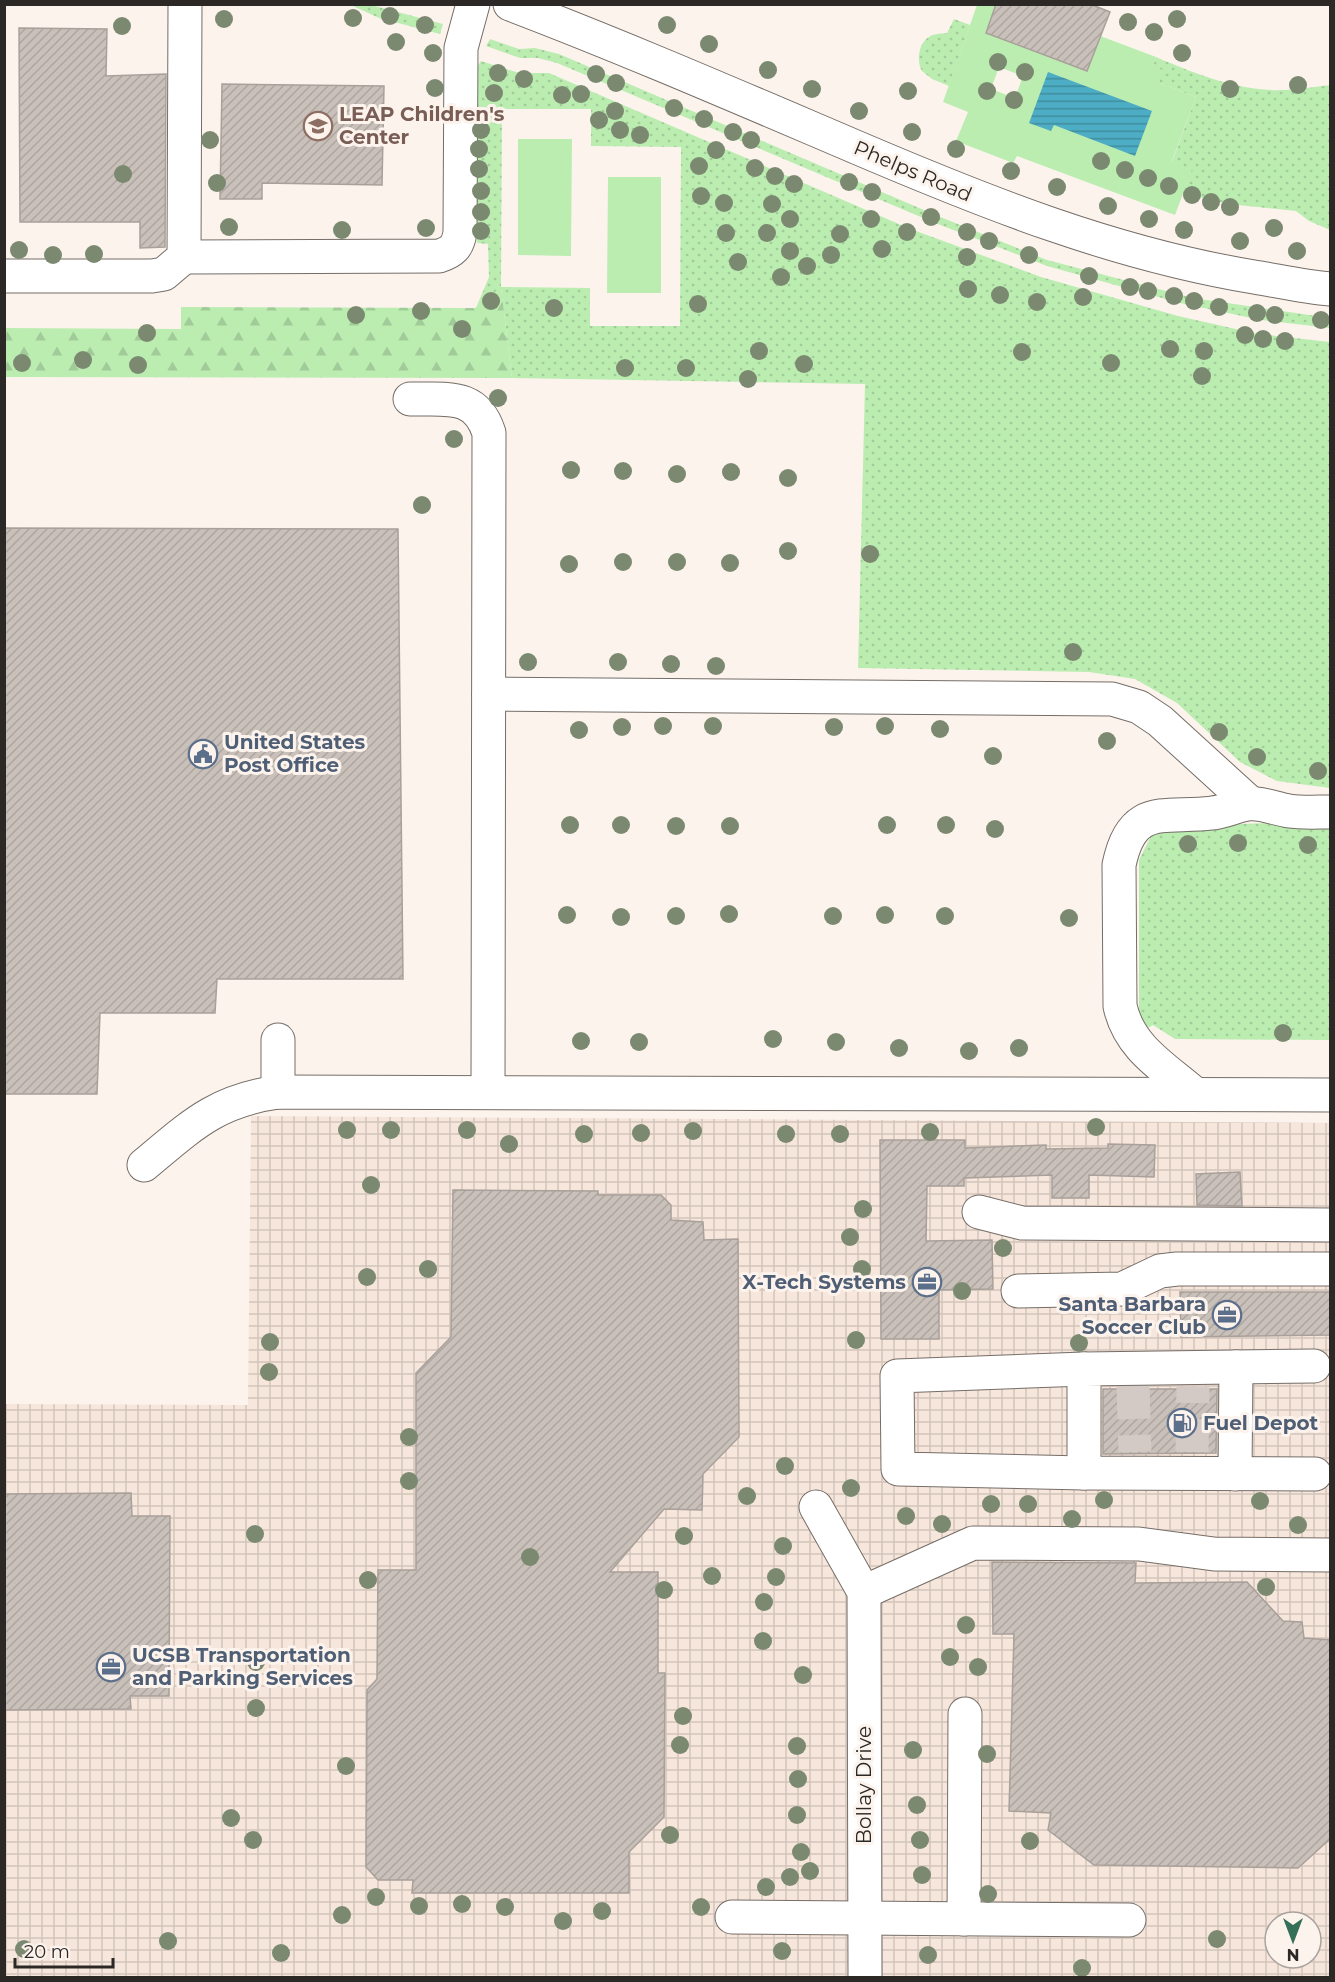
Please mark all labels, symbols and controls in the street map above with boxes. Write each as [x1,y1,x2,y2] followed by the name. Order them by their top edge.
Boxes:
[339,102,505,149] place label: LEAP Children's Center
[302,110,334,142] school or university icon: LEAP Children's Center
[850,135,976,207] street label: Phelps Road
[224,730,366,777] place label: United States Post Office
[187,738,219,770] public building icon: United States Post Office
[911,1266,943,1298] office icon: X-Tech Systems
[742,1270,906,1294] place label: X-Tech Systems
[1058,1292,1206,1339] place label: Santa Barbara Soccer Club
[1211,1299,1243,1331] office icon: Santa Barbara Soccer Club
[1166,1407,1198,1439] fuel station icon: Fuel Depot
[1203,1411,1319,1435] place label: Fuel Depot
[132,1643,353,1690] place label: UCSB Transportation and Parking Services
[95,1651,127,1683] office icon: UCSB Transportation and Parking Services
[852,1726,876,1844] street label: Bollay Drive
[1263,1910,1323,1970] north arrow
[15,1931,112,1969] scale bar
[24,1941,70,1963] text: 20 m
[1287,1945,1299,1964] text: N

